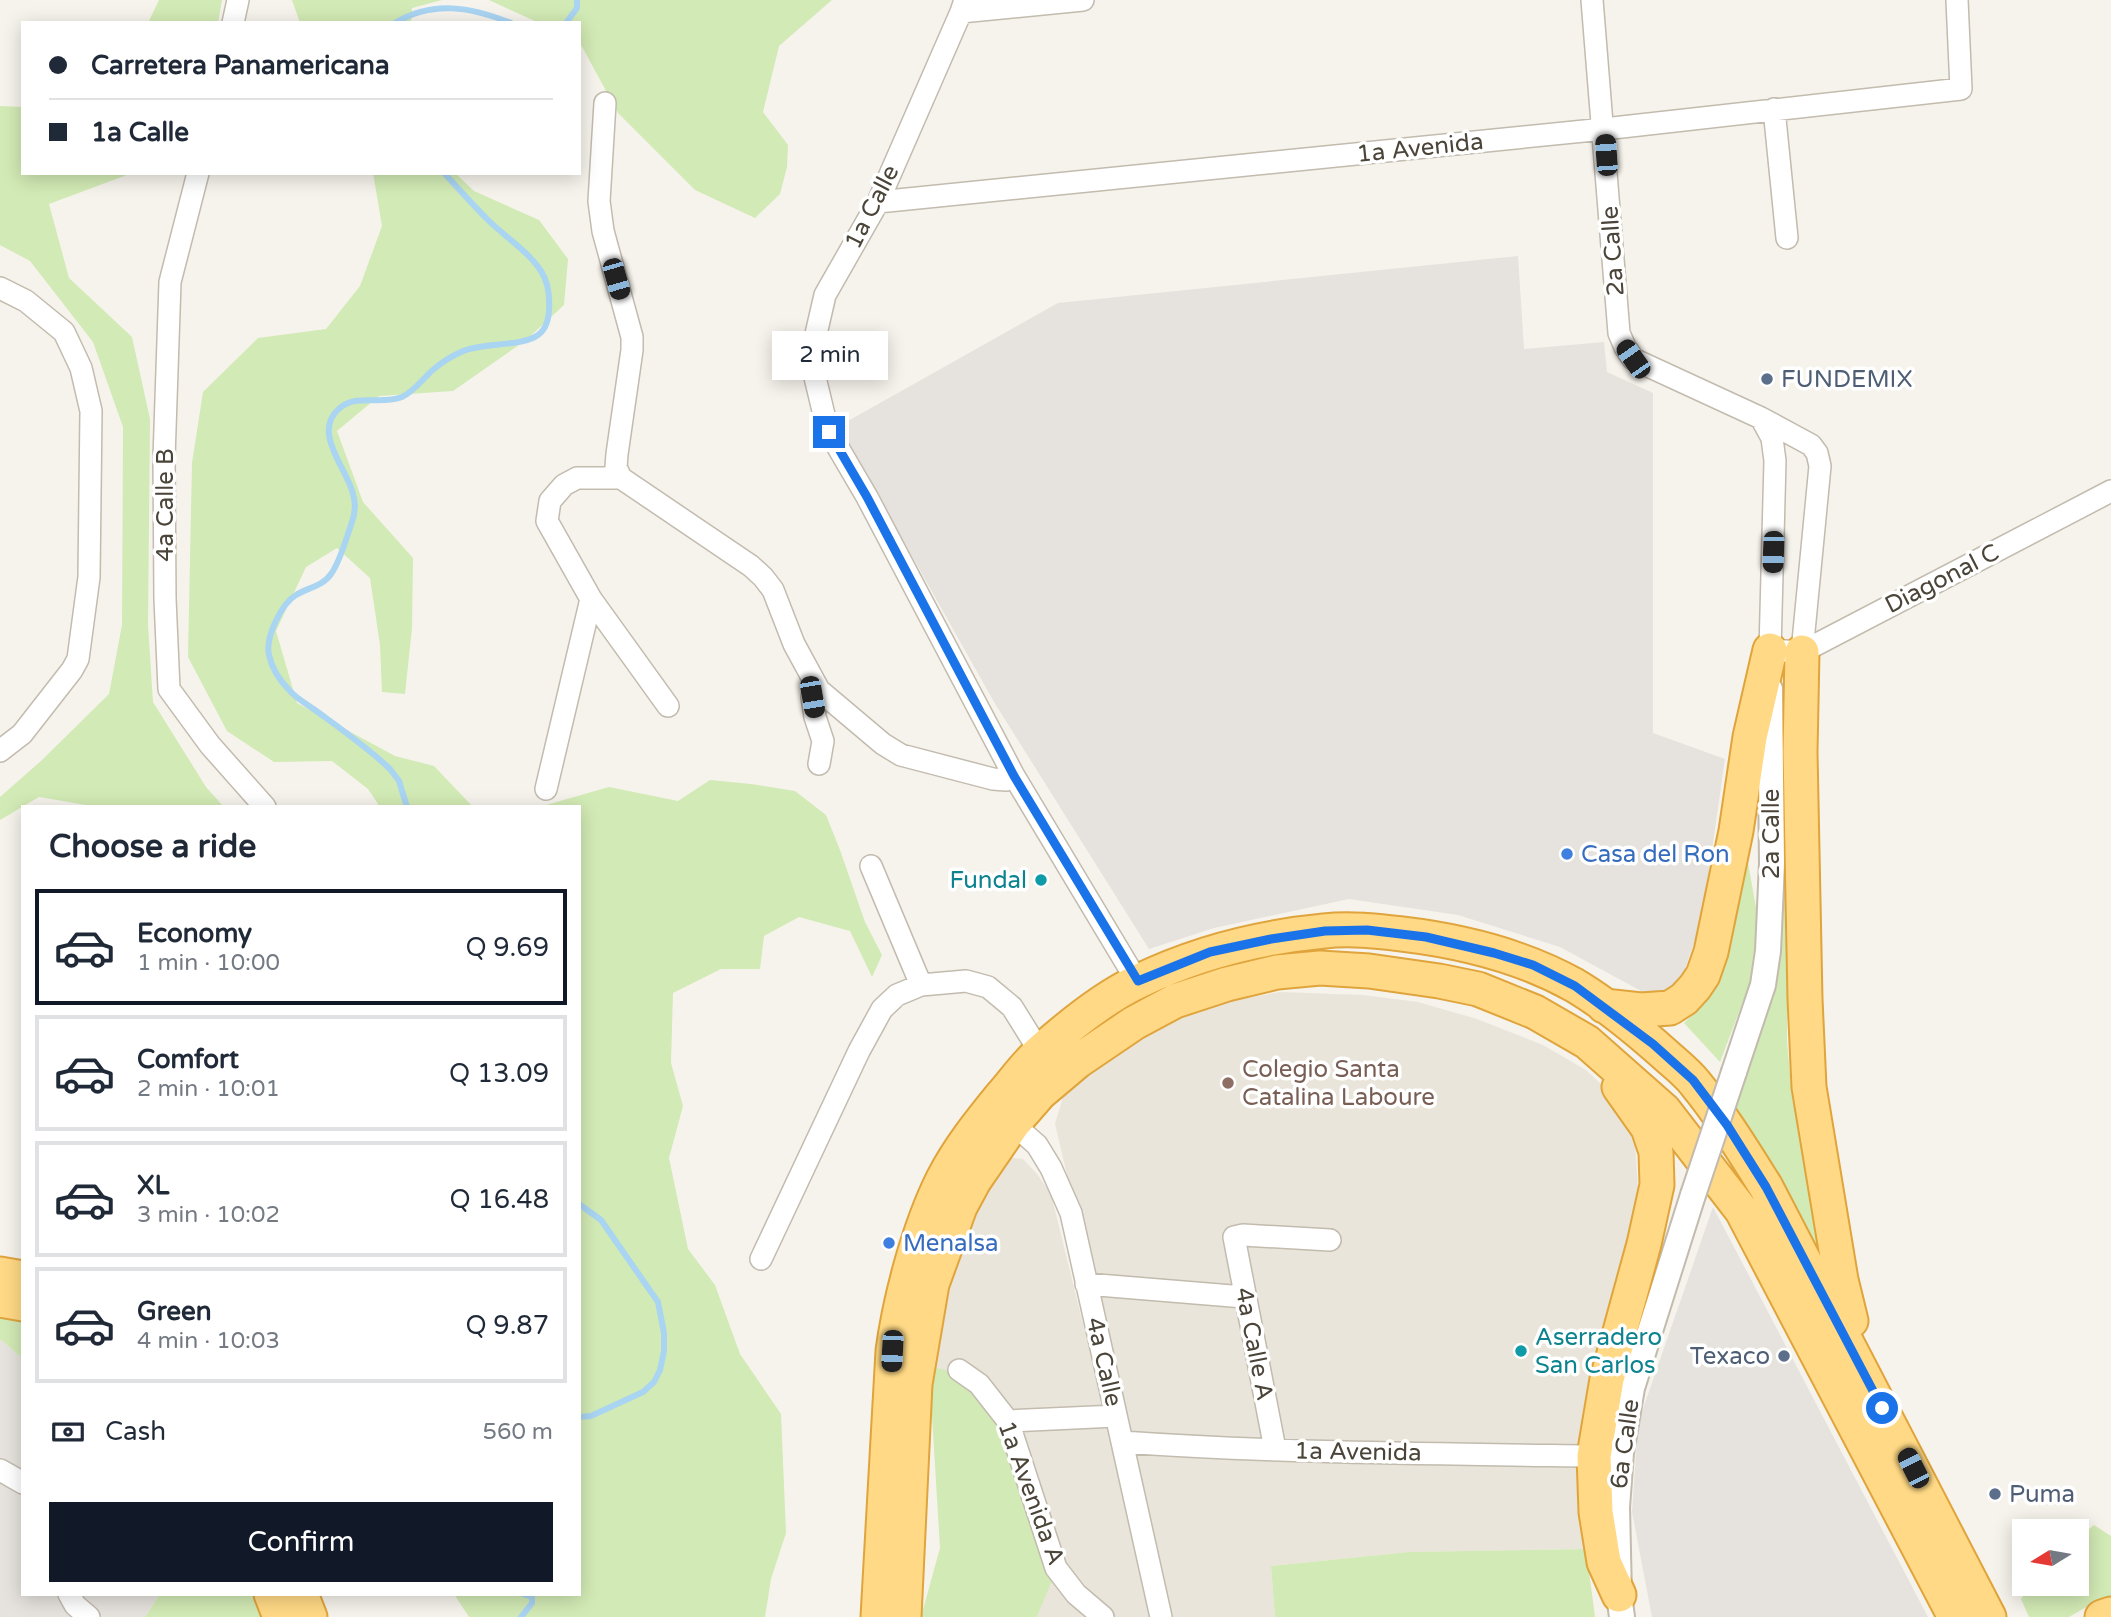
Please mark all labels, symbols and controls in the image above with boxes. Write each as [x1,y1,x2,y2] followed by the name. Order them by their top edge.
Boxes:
[91,50,390,81] text: Carretera Panamericana
[91,117,189,148] text: 1a Calle
[1355,127,1485,169] street label: 1a Avenida
[1595,133,1618,177] car
[839,160,905,254] street label: 1a Calle
[1595,205,1631,297] street label: 2a Calle
[601,256,632,302] car
[771,330,887,380] callout: 2 min
[1613,336,1654,382] car
[799,341,861,369] text: 2 min
[1781,365,1913,394] place label: FUNDEMIX
[1759,371,1775,387] marker: FUNDEMIX
[813,416,845,448] route end
[151,448,180,562] street label: 4a Calle B
[1762,531,1785,573] car
[1880,538,2004,620] street label: Diagonal C
[799,674,826,720] car
[1757,789,1786,879] street label: 2a Calle
[49,828,256,866] text: Choose a ride
[1581,840,1730,869] place label: Casa del Ron
[1559,846,1575,862] marker: Casa del Ron
[949,866,1027,895] place label: Fundal
[1033,872,1049,888] marker: Fundal
[53,916,116,979] icon: car
[137,918,252,949] text: Economy
[465,932,549,963] text: Q 9.69
[137,949,280,977] text: 1 min · 10:00
[53,1042,116,1105] icon: car
[137,1044,239,1075] text: Comfort
[1242,1055,1435,1112] place label: Colegio Santa Catalina Laboure
[449,1058,549,1089] text: Q 13.09
[137,1075,280,1103] text: 2 min · 10:01
[1220,1075,1236,1091] marker: Colegio Santa Catalina Laboure
[53,1168,116,1231] icon: car
[137,1170,169,1201] text: XL
[450,1184,549,1215] text: Q 16.48
[137,1201,280,1229] text: 3 min · 10:02
[903,1229,999,1258] place label: Menalsa
[881,1235,897,1251] marker: Menalsa
[1229,1285,1279,1403] street label: 4a Calle A
[53,1294,116,1357] icon: car
[137,1296,212,1327] text: Green
[466,1310,549,1341] text: Q 9.87
[1080,1315,1128,1409] street label: 4a Calle
[1535,1323,1662,1380] place label: Aserradero San Carlos
[137,1327,280,1355] text: 4 min · 10:03
[881,1329,904,1373] car
[1690,1342,1770,1371] place label: Texaco
[1513,1343,1529,1359] marker: Aserradero San Carlos
[1776,1348,1792,1364] marker: Texaco
[1866,1392,1898,1424] route start
[1604,1397,1646,1491] street label: 6a Calle
[49,1413,87,1451] icon: cash
[105,1416,166,1447] text: Cash
[991,1417,1071,1569] street label: 1a Avenida A
[483,1418,553,1446] text: 560 m
[1294,1436,1422,1468] street label: 1a Avenida
[1895,1445,1932,1491] car
[2009,1480,2075,1509] place label: Puma
[1987,1486,2003,1502] marker: Puma
[49,1502,553,1582] button: Confirm
[2012,1519,2090,1596] north arrow
[2012,1519,2089,1596] map controls

